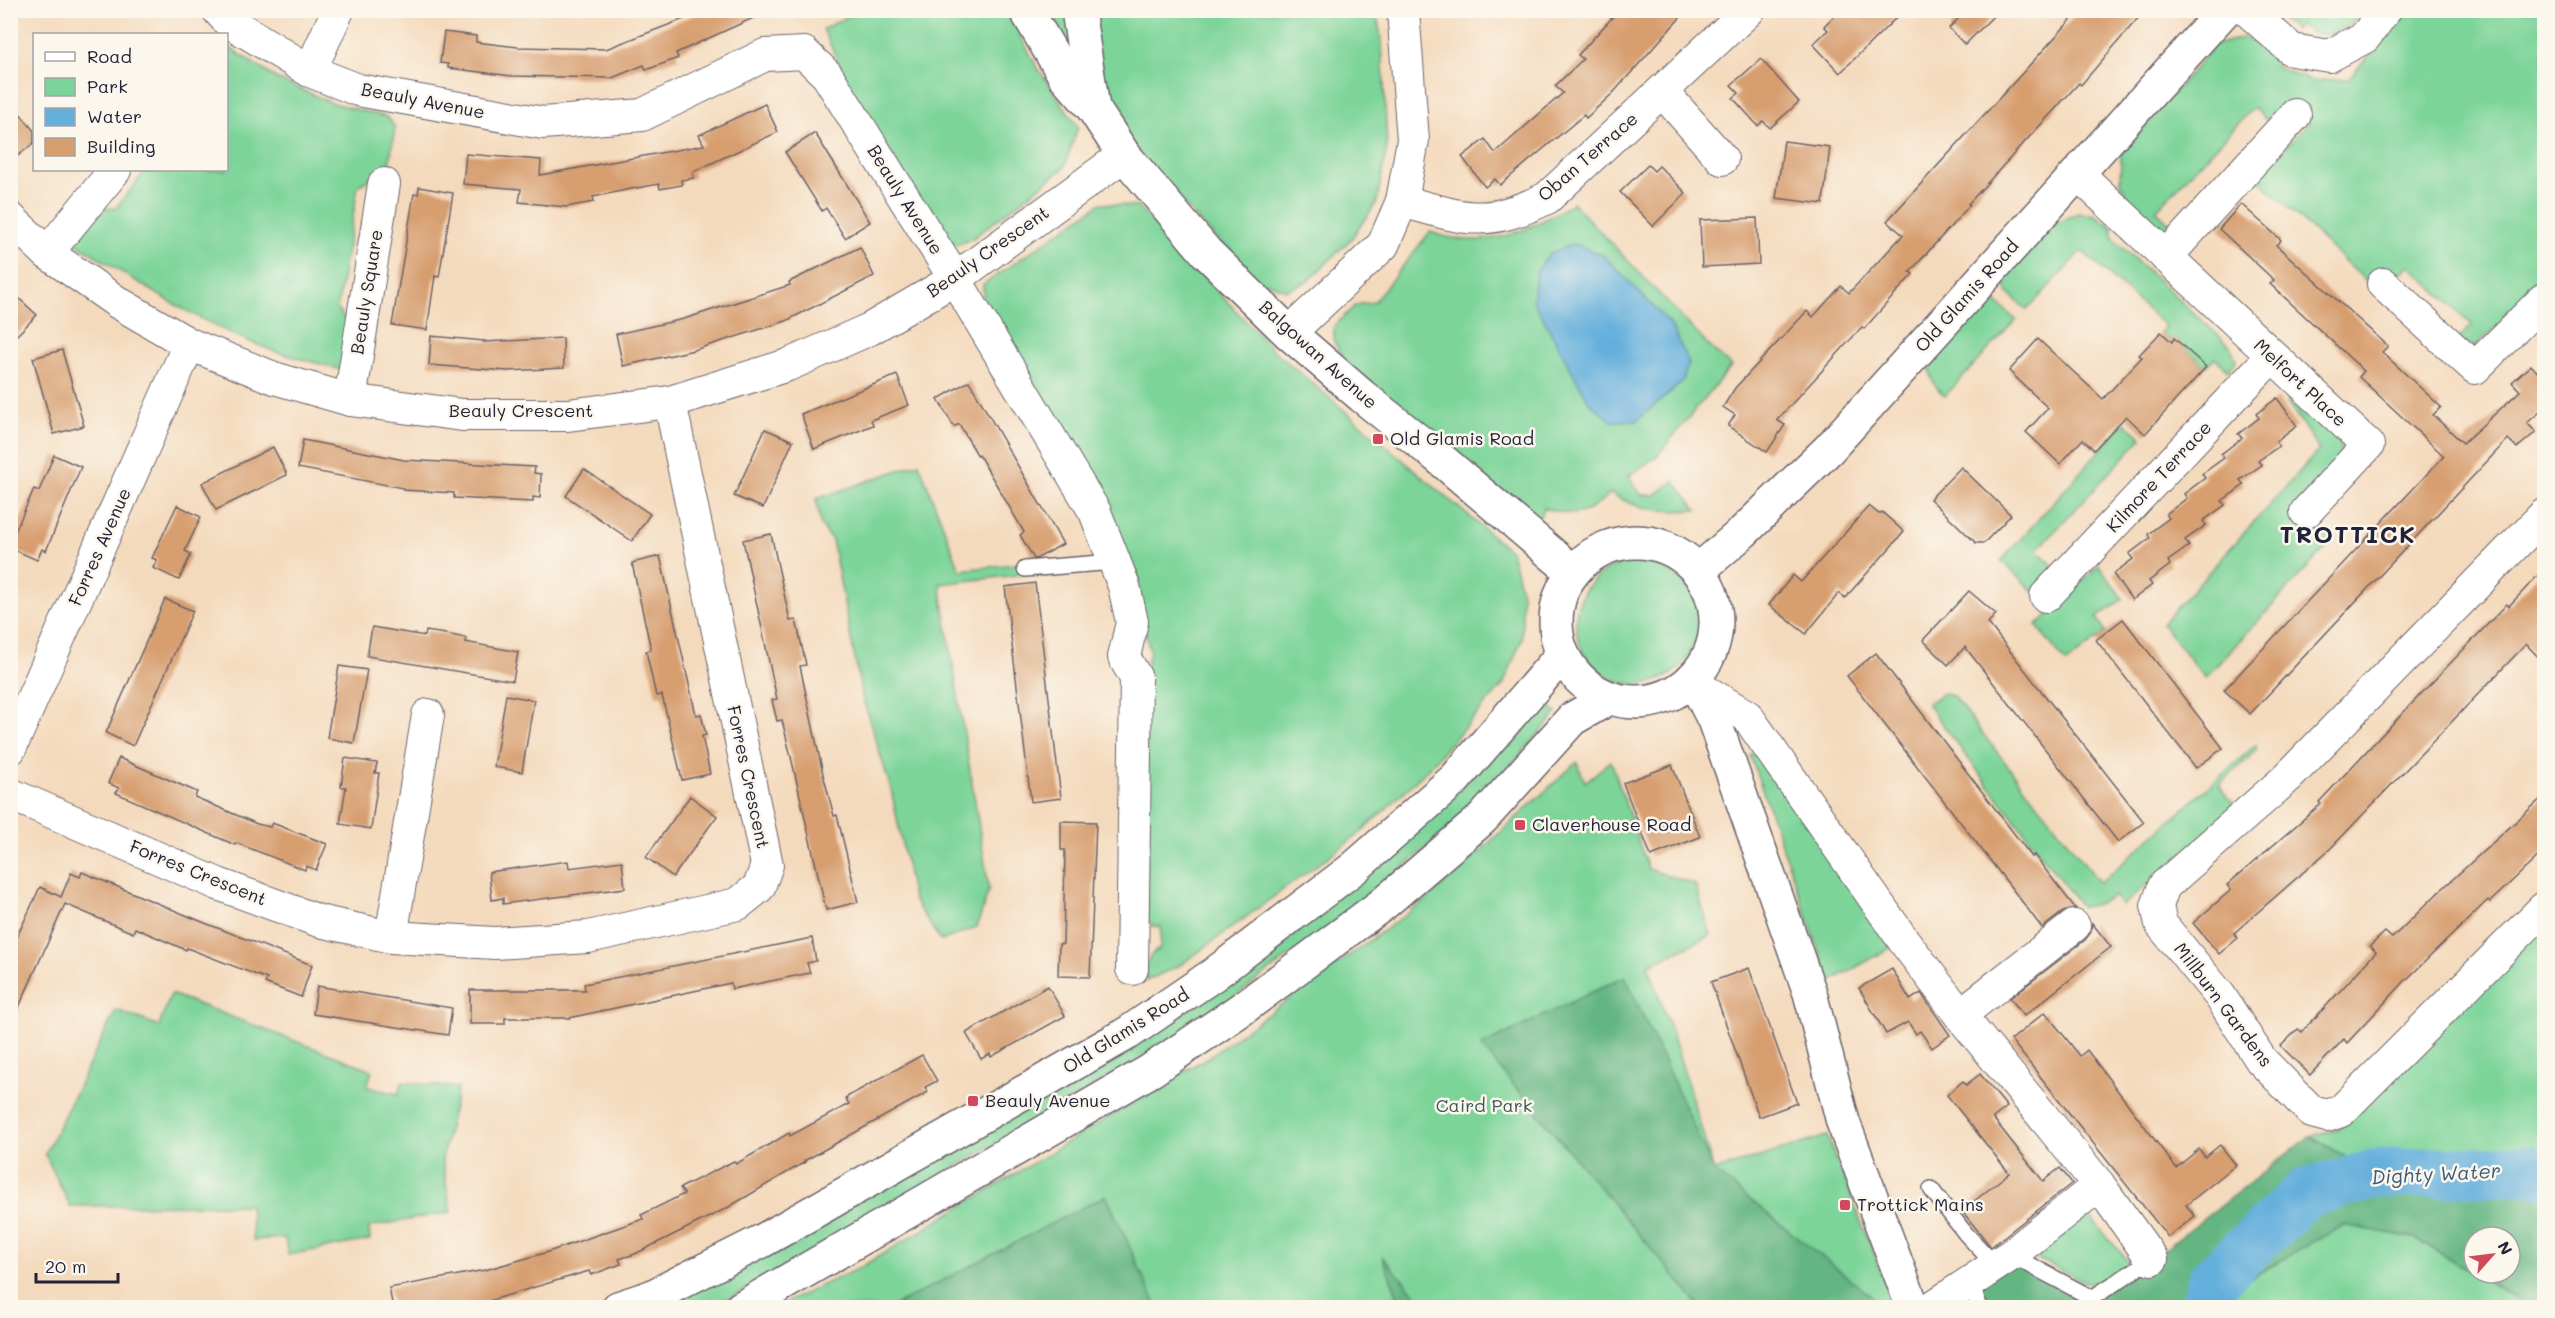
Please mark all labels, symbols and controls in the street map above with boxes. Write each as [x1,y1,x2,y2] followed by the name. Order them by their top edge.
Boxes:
[33,33,228,171] legend
[87,44,132,68] text: Road
[87,74,128,98] text: Park
[359,76,487,124] street label: Beauly Avenue
[87,104,142,128] text: Water
[1532,106,1642,206] street label: Oban Terrace
[87,134,155,158] text: Building
[862,140,949,259] street label: Beauly Avenue
[921,200,1053,302] street label: Beauly Crescent
[344,228,388,356] street label: Beauly Square
[1909,234,2023,357] street label: Old Glamis Road
[1254,295,1383,414] street label: Balgowan Avenue
[2249,333,2352,432] street label: Melfort Place
[449,398,593,422] street label: Beauly Crescent
[2100,415,2216,537] street label: Kilmore Terrace
[1390,426,1534,450] place label: Old Glamis Road
[1371,432,1385,446] marker: Old Glamis Road
[62,484,136,609] street label: Forres Avenue
[2280,518,2416,549] district label: TROTTICK
[722,703,776,851] street label: Forres Crescent
[1532,812,1691,836] place label: Claverhouse Road
[1513,818,1527,832] marker: Claverhouse Road
[126,834,270,911] street label: Forres Crescent
[2169,937,2278,1071] street label: Millburn Gardens
[1058,982,1193,1079] street label: Old Glamis Road
[985,1088,1110,1112] place label: Beauly Avenue
[1436,1093,1532,1117] park label: Caird Park
[966,1094,980,1108] marker: Beauly Avenue
[2371,1157,2501,1189] water label: Dighty Water
[1857,1192,1984,1216] place label: Trottick Mains
[1838,1198,1852,1212] marker: Trottick Mains
[2462,1225,2522,1285] north arrow
[2494,1237,2518,1258] text: N
[36,1246,118,1284] scale bar
[45,1254,86,1278] text: 20 m

